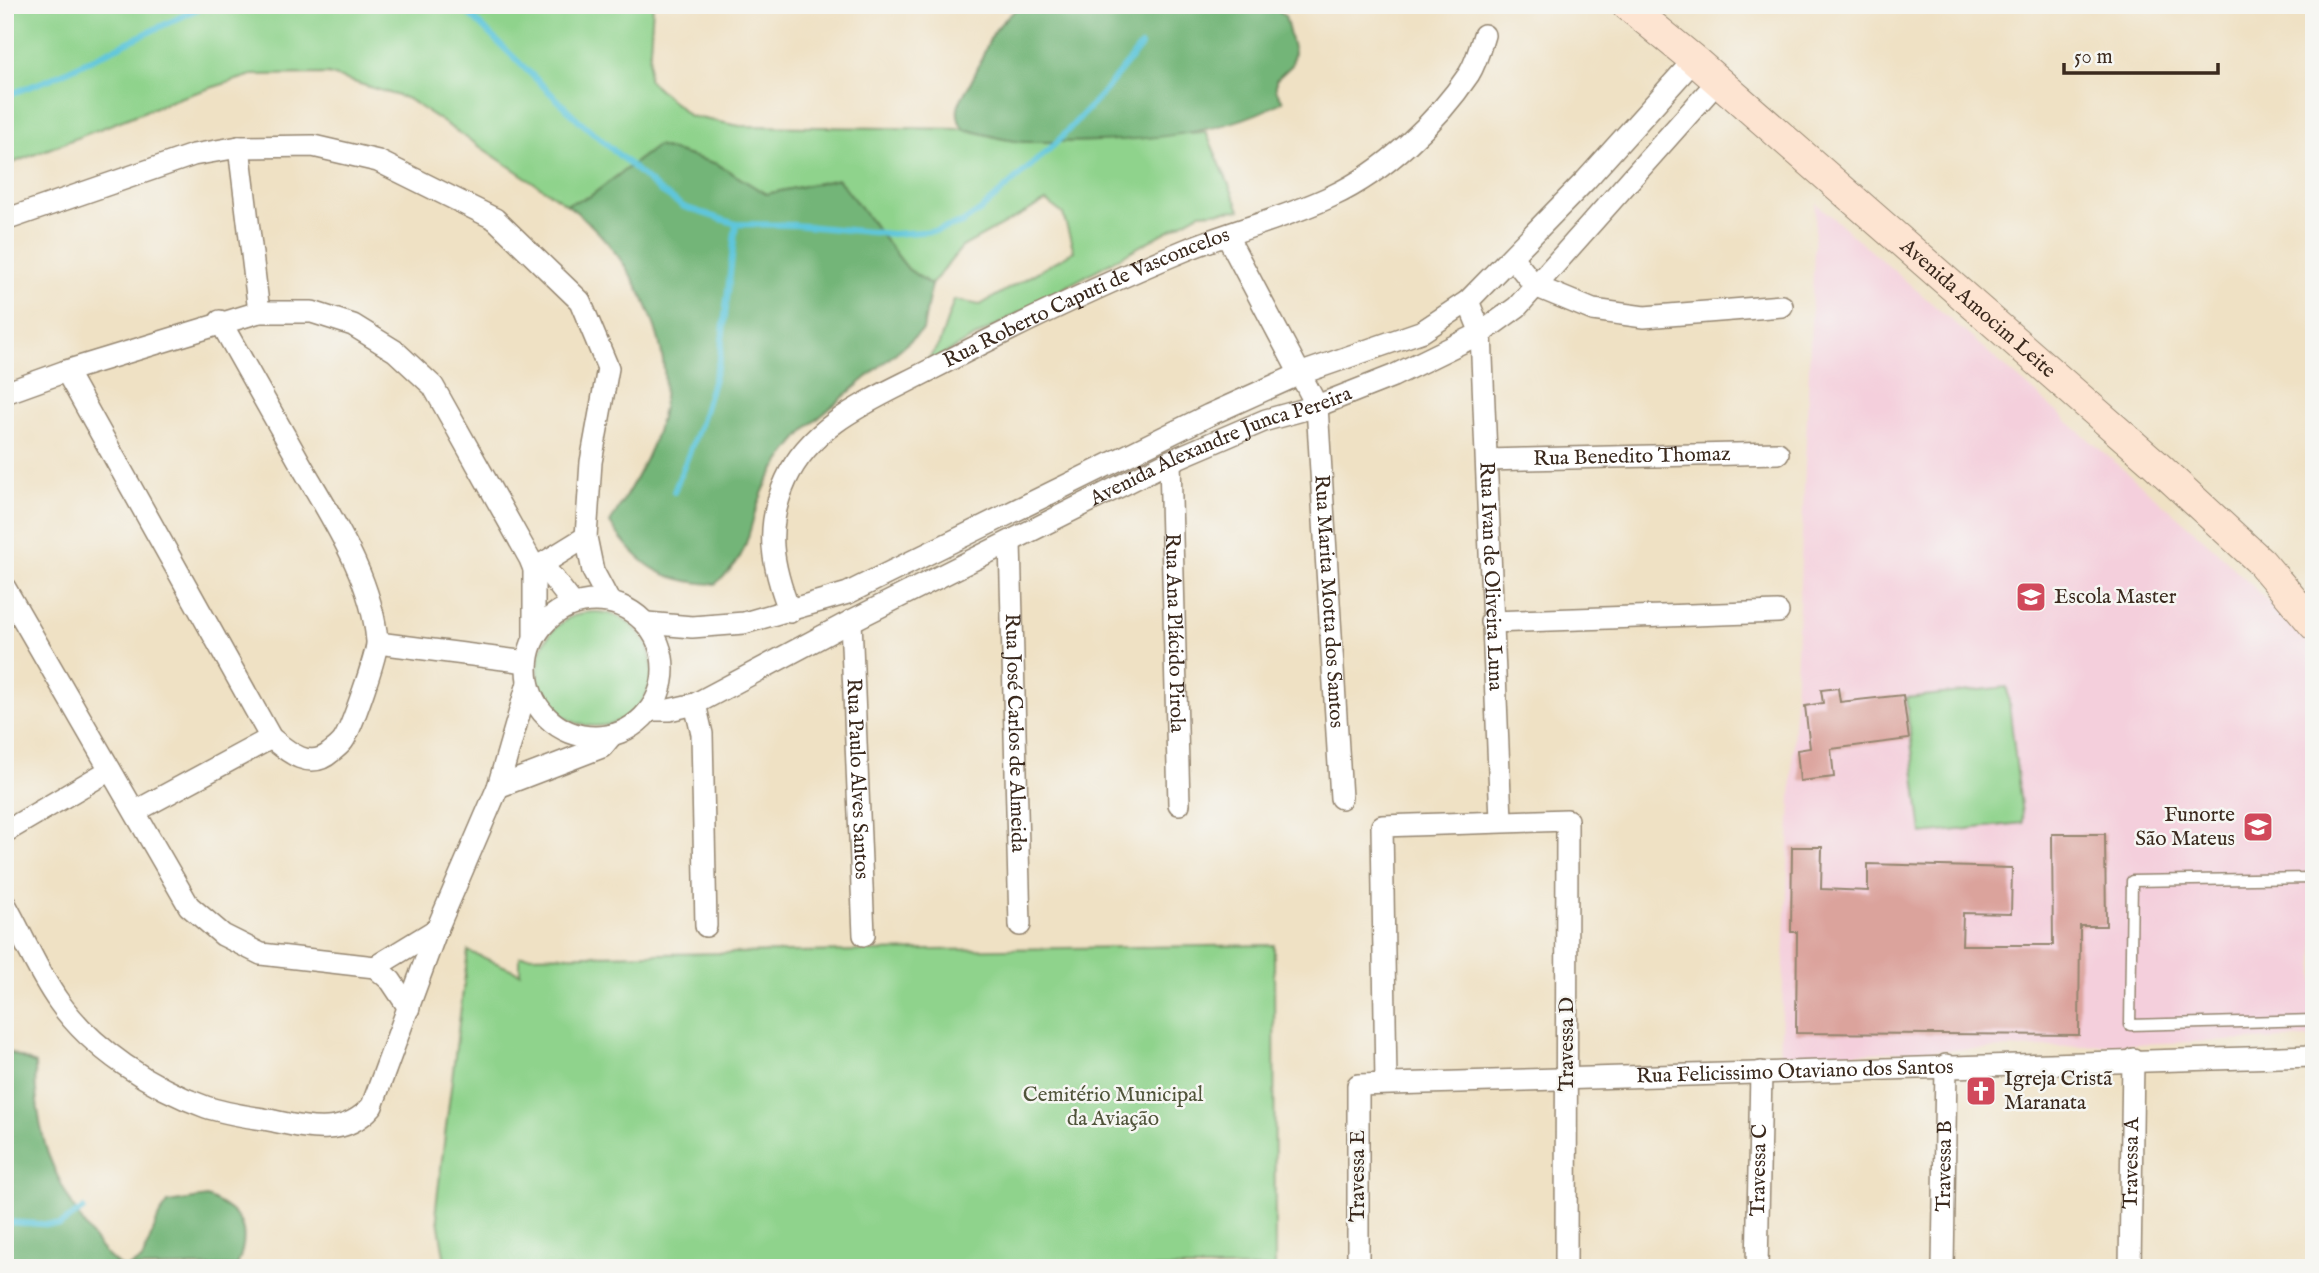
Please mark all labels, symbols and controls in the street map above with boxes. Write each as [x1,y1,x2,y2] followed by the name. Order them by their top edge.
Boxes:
[2064,32,2218,76] scale bar
[2074,44,2113,71] text: 50 m
[939,221,1233,374] street label: Rua Roberto Caputi de Vasconcelos
[1894,232,2062,384] street label: Avenida Amocim Leite
[1084,380,1356,513] street label: Avenida Alexandre Junca Pereira
[1533,441,1731,472] street label: Rua Benedito Thomaz
[1473,461,1509,692] street label: Rua Ivan de Oliveira Luna
[1308,474,1350,729] street label: Rua Marita Motta dos Santos
[1158,533,1191,734] street label: Rua Ana Plácido Pirola
[2014,580,2048,614] school or university icon: Escola Master
[2054,584,2177,611] place label: Escola Master
[998,613,1032,854] street label: Rua José Carlos de Almeida
[840,678,875,880] street label: Rua Paulo Alves Santos
[2135,802,2235,853] place label: Funorte São Mateus
[2241,810,2275,844] school or university icon: Funorte São Mateus
[1554,997,1581,1091] street label: Travessa D
[1636,1053,1954,1090] street label: Rua Felicissimo Otaviano dos Santos
[2004,1066,2113,1117] place label: Igreja Cristã Maranata
[1964,1074,1998,1108] church icon: Igreja Cristã Maranata
[1023,1082,1203,1133] park label: Cemitério Municipal da Aviação
[2117,1116,2146,1209] street label: Travessa A
[1930,1120,1959,1212] street label: Travessa B
[1745,1123,1773,1217] street label: Travessa C
[1345,1130,1372,1222] street label: Travessa E

